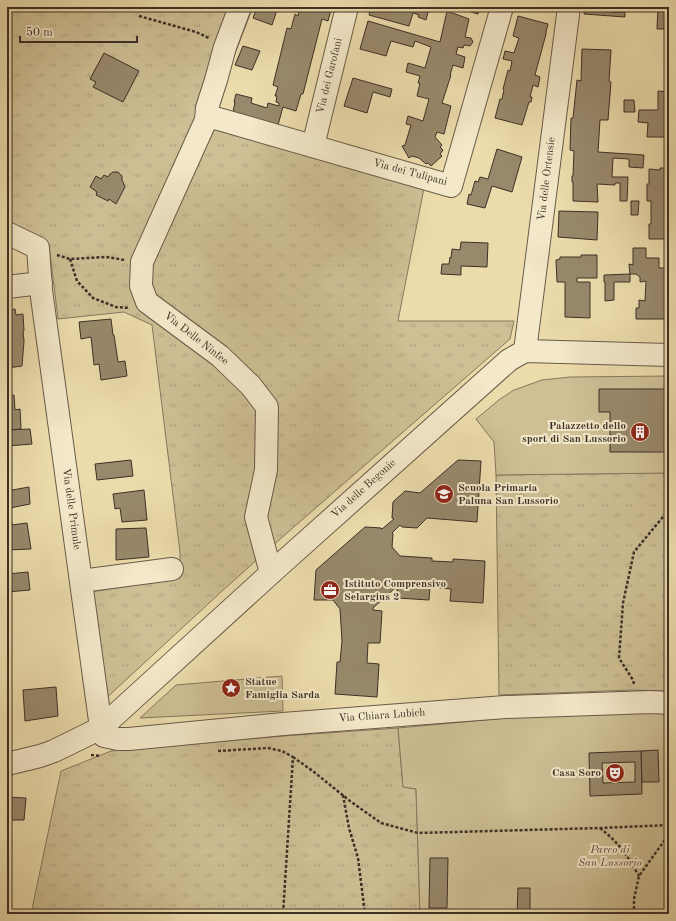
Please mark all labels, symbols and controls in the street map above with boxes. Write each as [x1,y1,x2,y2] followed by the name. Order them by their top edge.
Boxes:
[20,18,137,44] scale bar
[26,26,53,39] text: 50 m
[315,37,345,115] street label: Via dei Garofani
[536,137,558,221] street label: Via delle Ortensie
[372,158,448,188] street label: Via dei Tulipani
[162,311,230,367] street label: Via Delle Ninfee
[522,421,626,445] place label: Palazzetto dello sport di San Lussorio
[629,421,651,443] building icon: Palazzetto dello sport di San Lussorio
[330,457,398,521] street label: Via delle Begonie
[60,468,82,550] street label: Via delle Primule
[433,483,455,505] school or university icon: Scuola Primaria Paluna San Lussorio
[458,483,559,507] place label: Scuola Primaria Paluna San Lussorio
[319,579,341,601] office icon: Istituto Comprensivo Selargius 2
[344,579,446,603] place label: Istituto Comprensivo Selargius 2
[220,677,242,699] place icon: Statue Famiglia Sarda
[245,677,320,701] place label: Statue Famiglia Sarda
[338,707,426,725] street label: Via Chiara Lubich
[604,762,626,784] theatre icon: Casa Soro
[552,768,601,779] place label: Casa Soro
[578,845,642,869] park label: Parco di San Lussorio

